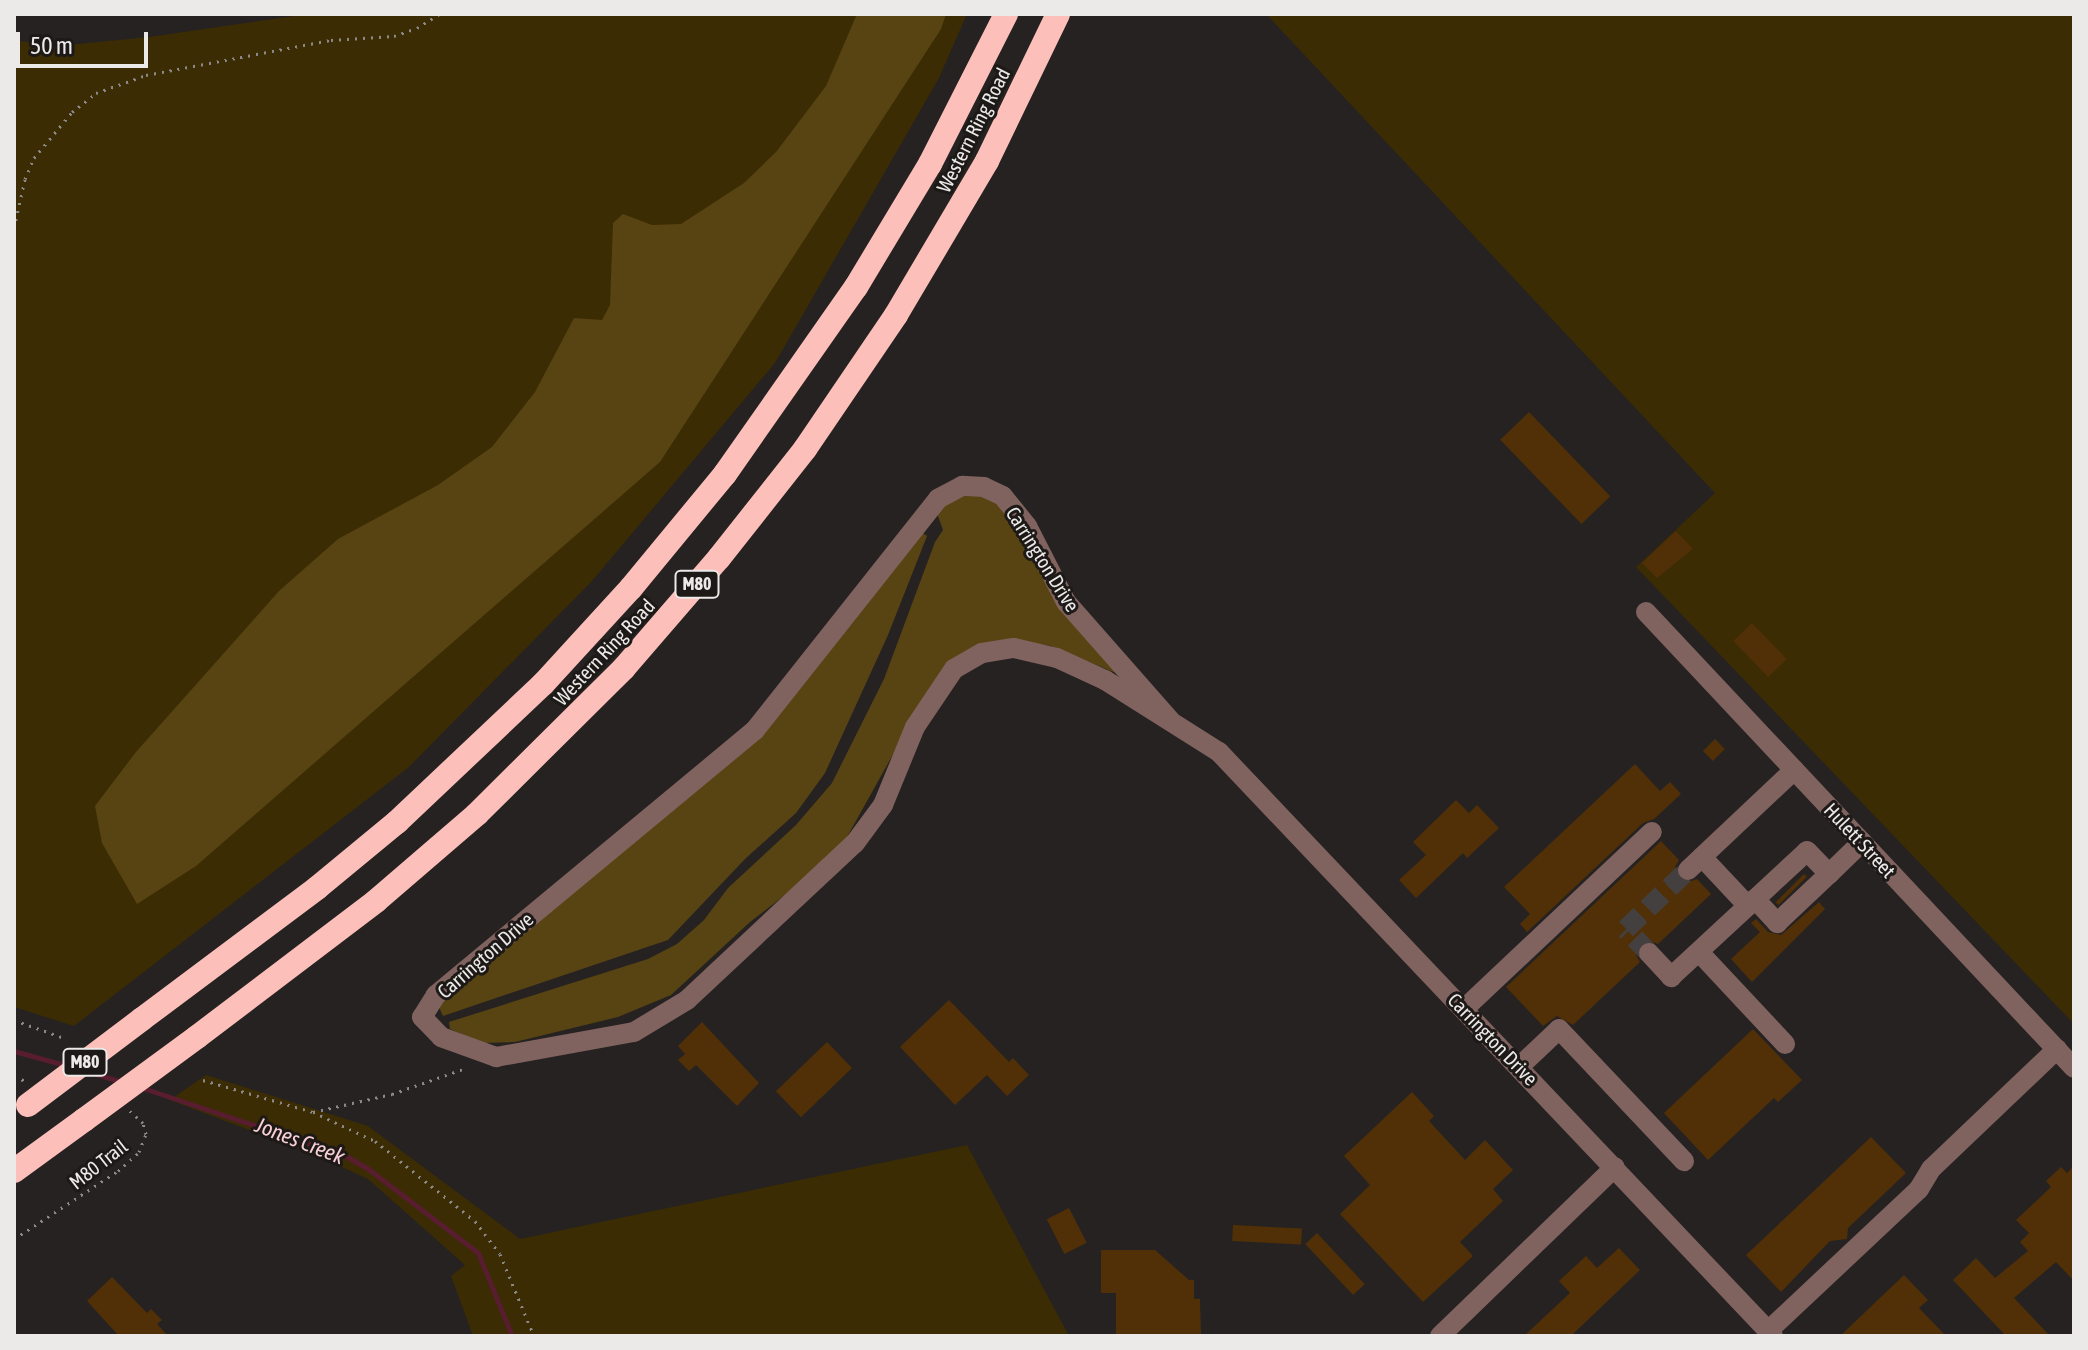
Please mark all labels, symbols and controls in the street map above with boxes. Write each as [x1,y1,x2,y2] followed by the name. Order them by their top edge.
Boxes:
[20,16,152,66] scale bar
[30,32,73,59] text: 50 m
[931,64,1015,196] street label: Western Ring Road
[1001,502,1085,616] street label: Carrington Drive
[673,570,721,598] road number: M80
[549,594,659,710] street label: Western Ring Road
[1819,798,1901,882] street label: Hulett Street
[432,907,538,1003] street label: Carrington Drive
[1443,988,1543,1090] street label: Carrington Drive
[61,1048,109,1076] road number: M80
[252,1112,348,1170] water label: Jones Creek
[64,1134,132,1194] street label: M80 Trail

